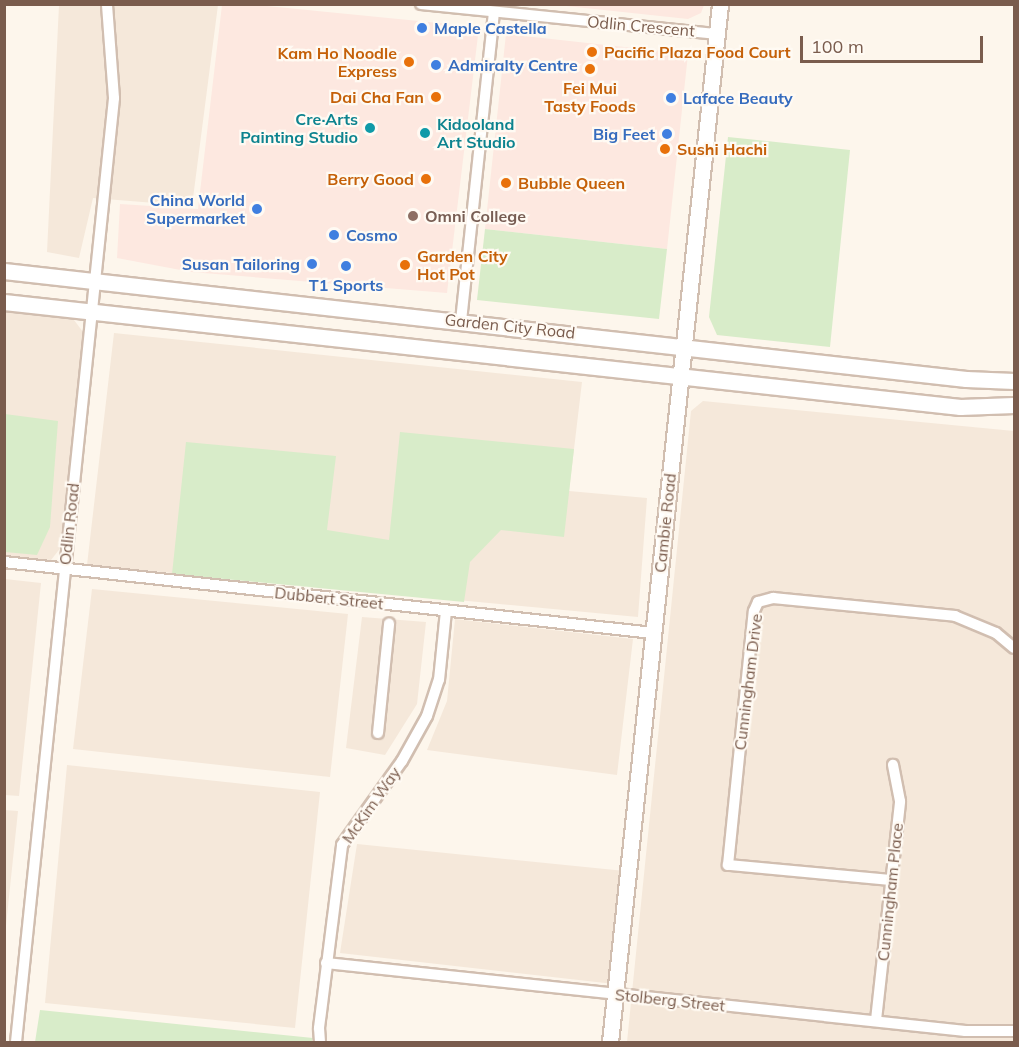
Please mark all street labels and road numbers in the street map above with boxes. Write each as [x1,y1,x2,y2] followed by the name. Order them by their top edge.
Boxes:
[586,12,696,40] street label: Odlin Crescent
[444,310,576,342] street label: Garden City Road
[650,472,680,574] street label: Cambie Road
[55,482,83,566] street label: Odlin Road
[274,583,384,613] street label: Dubbert Street
[730,613,766,751] street label: Cunningham Drive
[338,763,404,847] street label: McKim Way
[873,822,907,962] street label: Cunningham Place
[614,985,726,1015] street label: Stolberg Street

